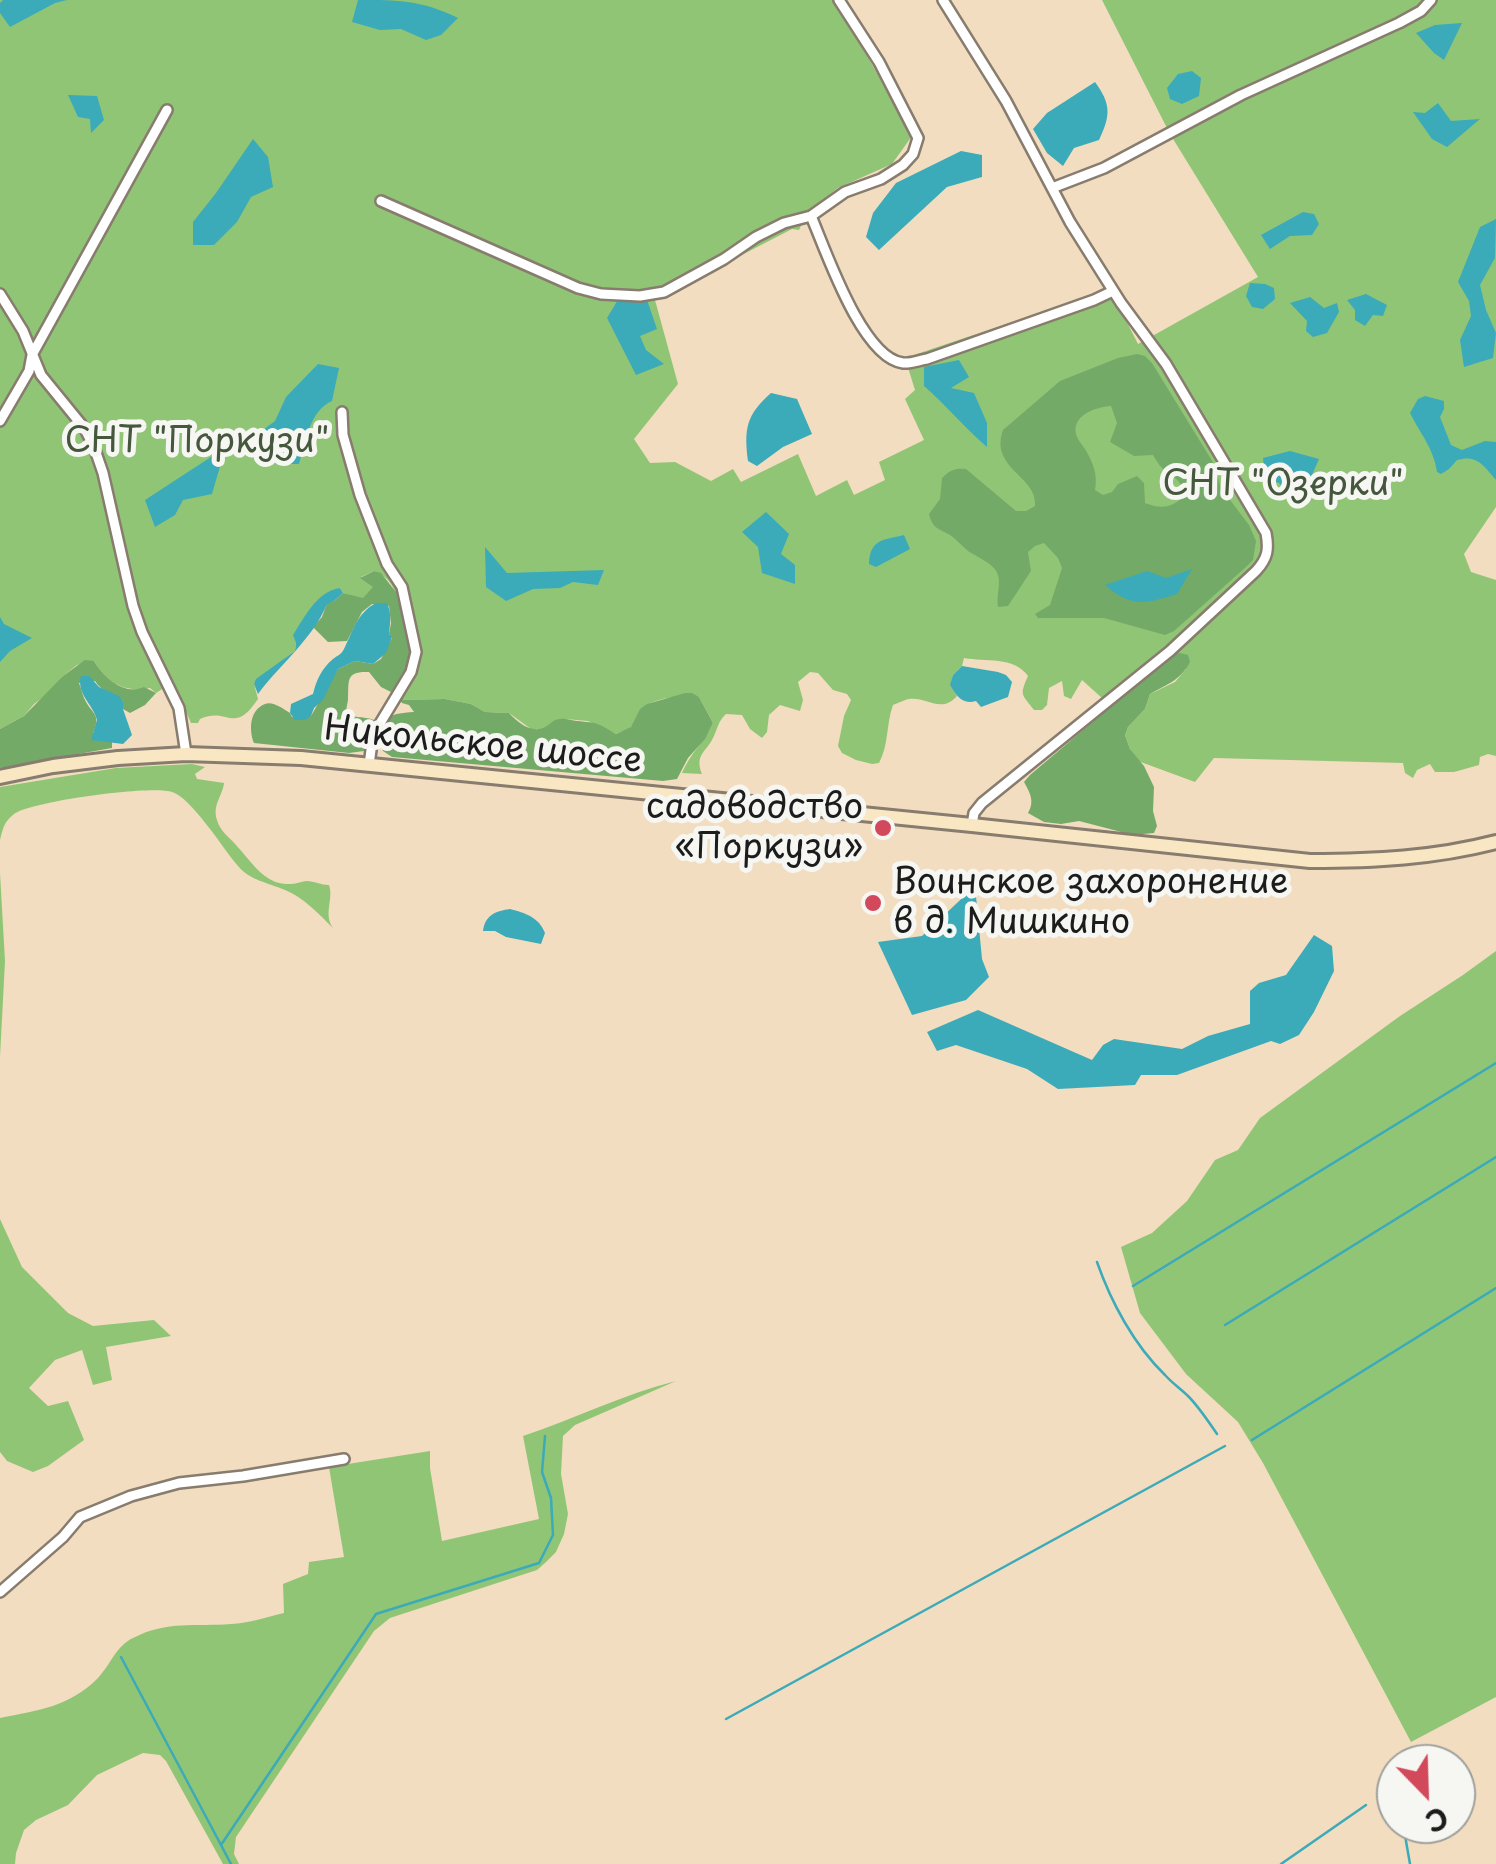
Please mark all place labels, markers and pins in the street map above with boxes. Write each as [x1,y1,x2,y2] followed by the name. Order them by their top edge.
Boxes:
[646,787,863,869] place label: садоводство «Поркузи»
[872,817,894,839] marker: садоводство «Поркузи»
[893,862,1288,944] place label: Воинское захоронение в д. Мишкино
[862,892,884,914] marker: Воинское захоронение в д. Мишкино

